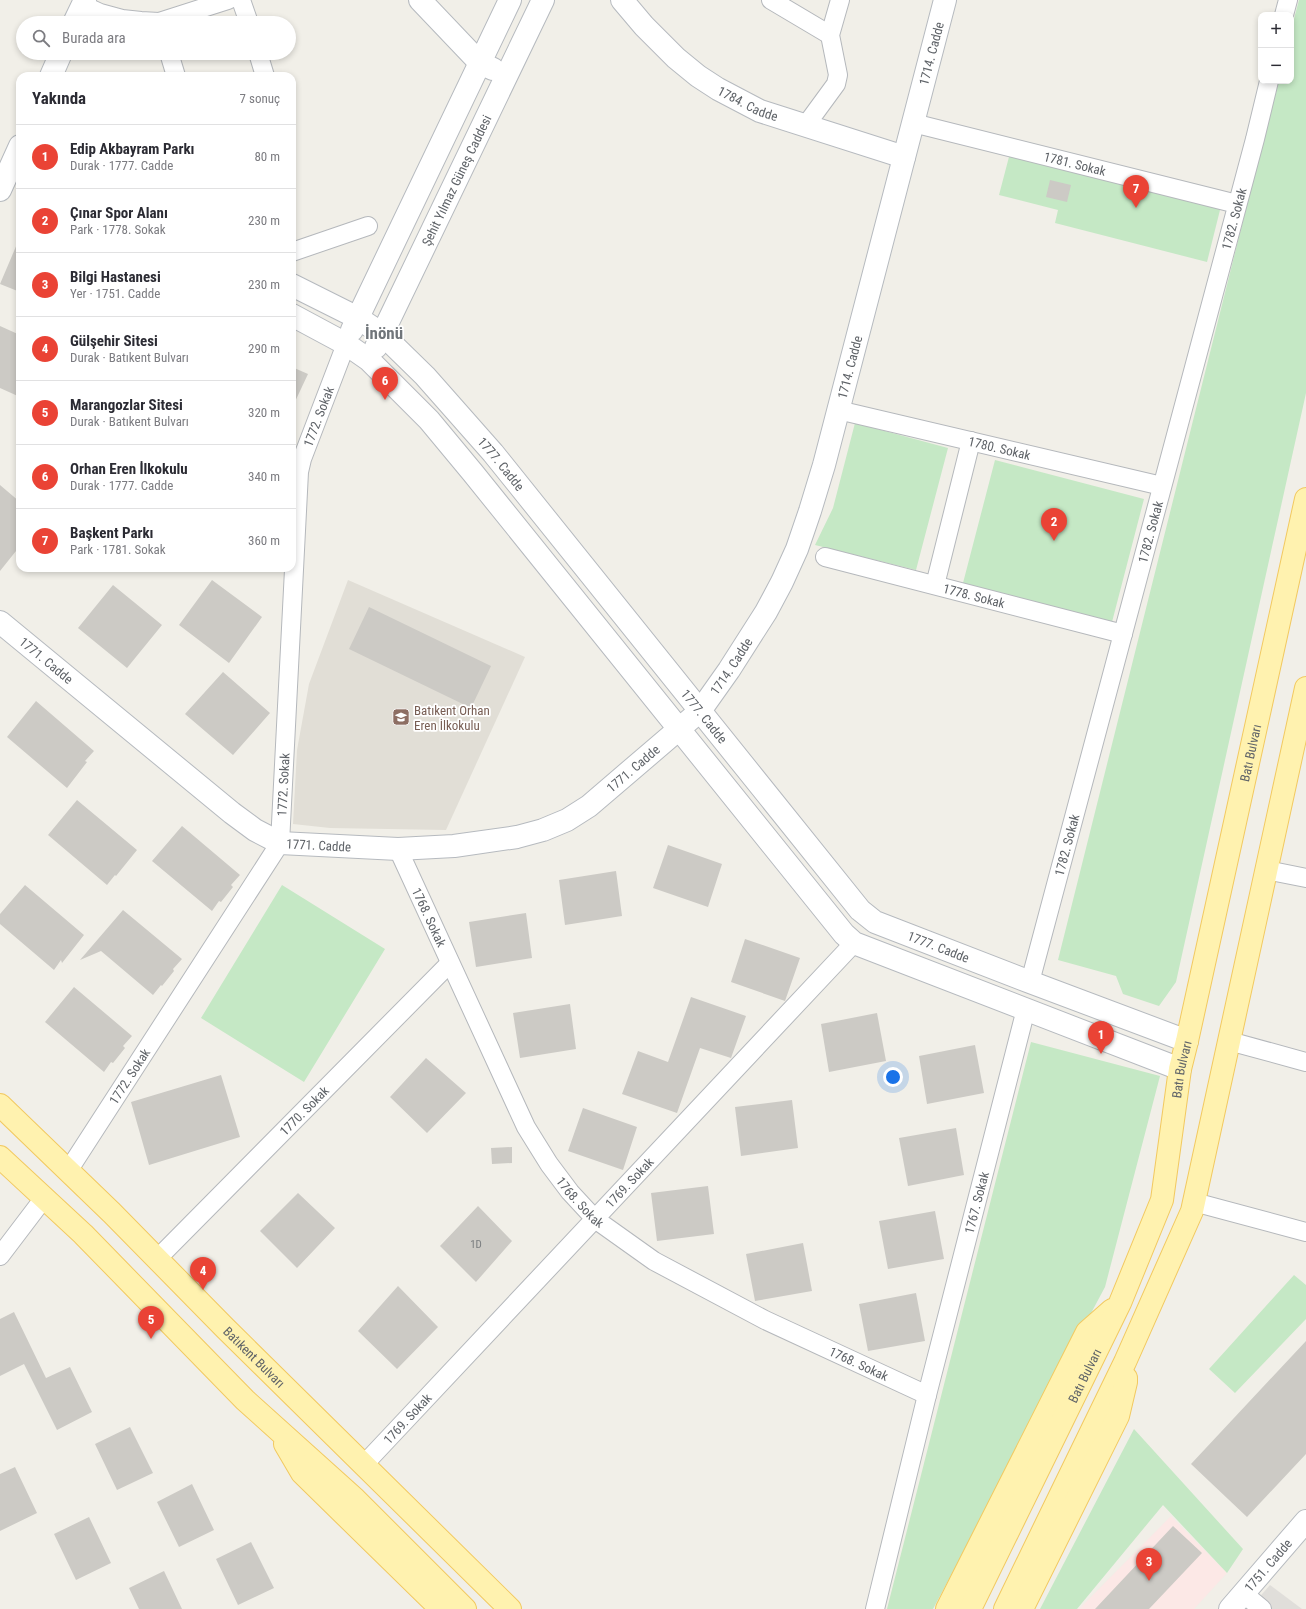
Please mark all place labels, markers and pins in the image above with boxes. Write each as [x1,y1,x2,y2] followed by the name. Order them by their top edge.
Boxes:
[1123,175,1149,208] pin: 7
[372,367,398,400] pin: 6
[1041,508,1067,541] pin: 2
[414,703,490,733] place label: Batıkent Orhan Eren İlkokulu
[391,707,411,727] school or university icon: Batıkent Orhan Eren İlkokulu
[1088,1021,1114,1054] pin: 1
[190,1257,216,1290] pin: 4
[138,1306,164,1339] pin: 5
[1136,1548,1162,1581] pin: 3

